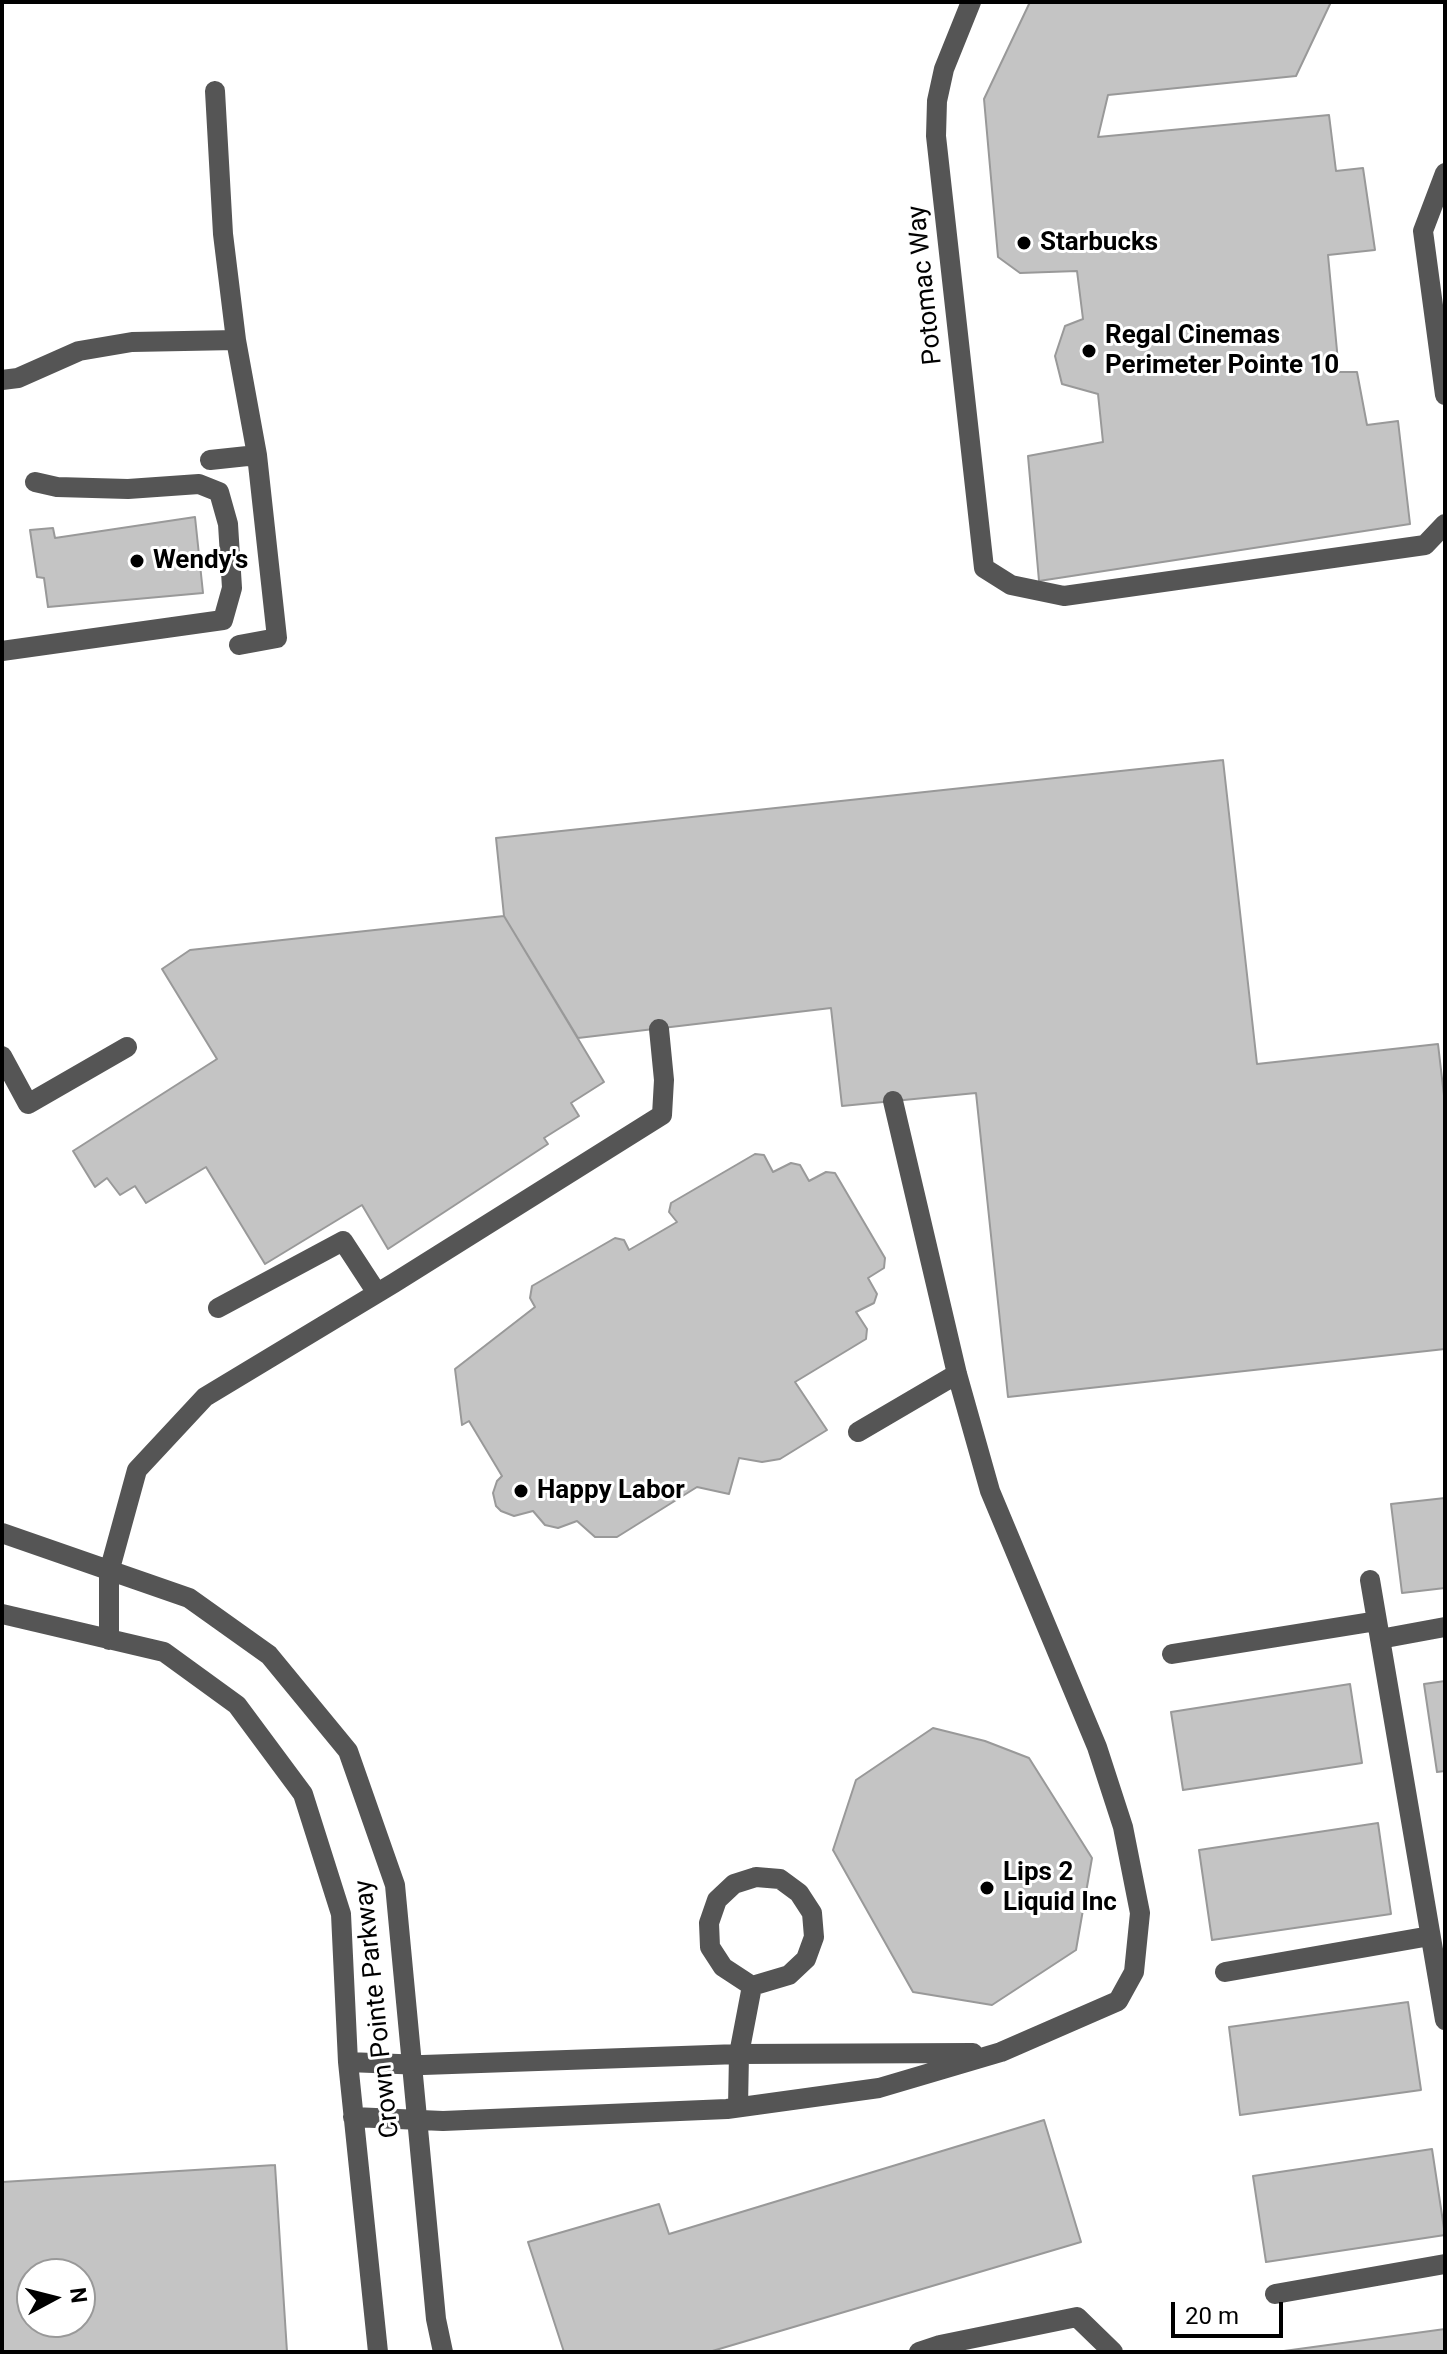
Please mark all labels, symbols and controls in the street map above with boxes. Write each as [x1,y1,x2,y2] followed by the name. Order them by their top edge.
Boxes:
[902,204,950,366] street label: Potomac Way
[1040,227,1158,259] place label: Starbucks
[1015,234,1033,252] marker: Starbucks
[1105,320,1339,382] place label: Regal Cinemas Perimeter Pointe 10
[1080,342,1098,360] marker: Regal Cinemas Perimeter Pointe 10
[153,545,248,577] place label: Wendy's
[128,552,146,570] marker: Wendy's
[537,1475,685,1507] place label: Happy Labor
[512,1482,530,1500] marker: Happy Labor
[1003,1857,1117,1918] place label: Lips 2 Liquid Inc
[349,1878,407,2140] street label: Crown Pointe Parkway
[978,1879,996,1897] marker: Lips 2 Liquid Inc
[16,2258,96,2338] north arrow
[65,2286,92,2304] text: N
[1175,2286,1287,2336] scale bar
[1185,2302,1239,2330] text: 20 m

